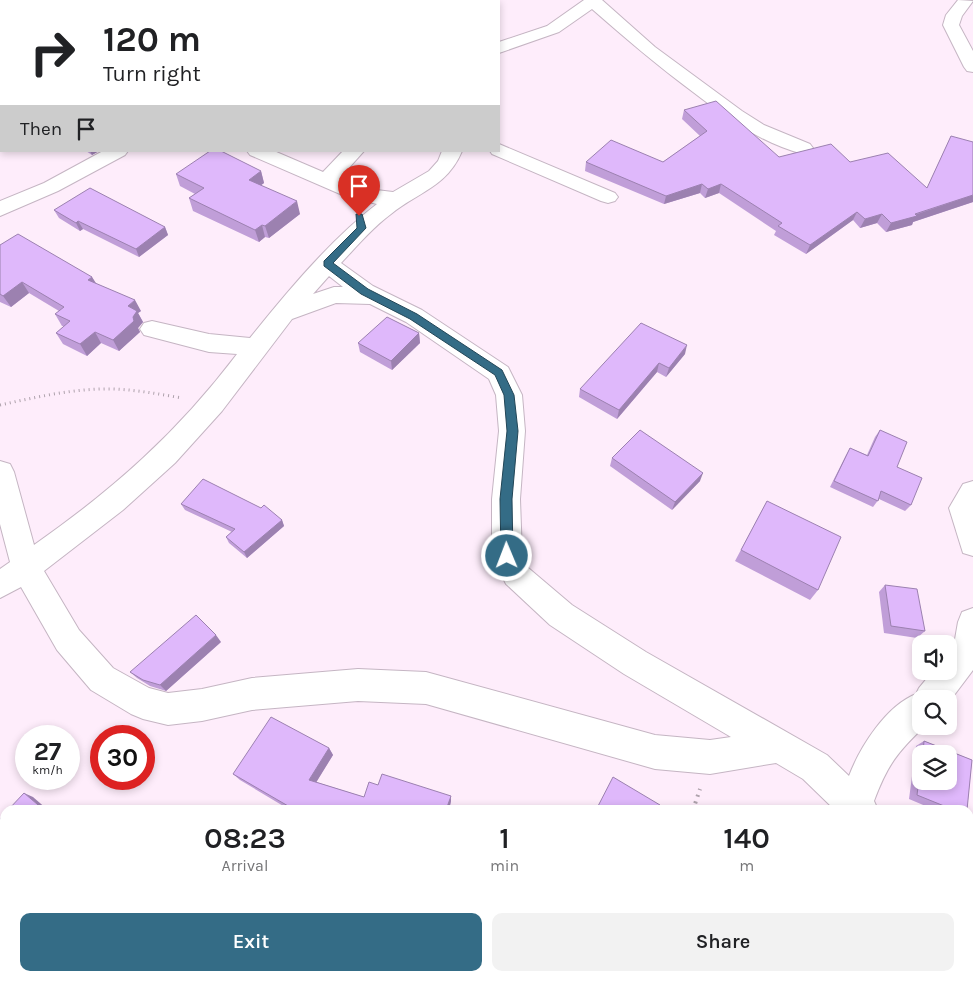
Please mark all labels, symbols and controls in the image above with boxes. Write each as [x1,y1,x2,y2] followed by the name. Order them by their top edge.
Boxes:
[103,19,201,60] text: 120 m
[20,20,85,85] icon: right
[103,61,201,87] text: Turn right
[72,115,100,143] icon: arrive
[20,118,62,140] text: Then
[338,165,380,216] pin
[345,172,373,200] icon: arrive
[480,529,532,581] position arrow
[912,635,957,790] map controls
[912,635,957,680] button: sound
[912,690,957,735] button: search
[90,725,155,790] speed limit sign: 30
[34,737,61,766] text: 27
[912,745,957,790] button: layers
[32,763,63,777] text: km/h
[204,820,286,856] text: 08:23
[499,820,510,856] text: 1
[723,820,770,856] text: 140
[222,856,268,875] text: Arrival
[490,856,519,875] text: min
[739,856,754,875] text: m
[20,913,482,971] button: Exit
[492,913,954,971] button: Share

